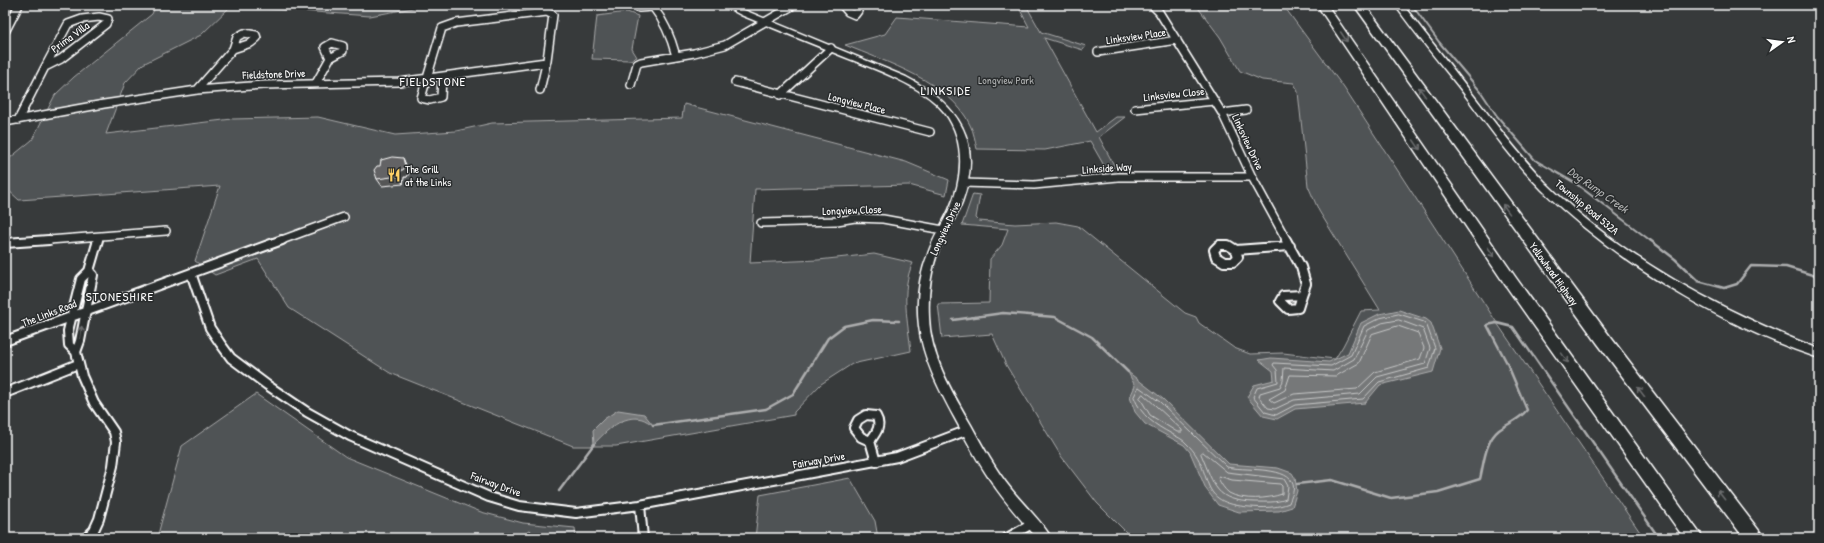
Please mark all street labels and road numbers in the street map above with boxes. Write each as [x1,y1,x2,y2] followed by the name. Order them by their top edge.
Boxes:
[48,18,92,56] street label: Prima Villa
[1105,25,1167,47] street label: Linksview Place
[241,66,306,82] street label: Fieldstone Drive
[1143,84,1206,104] street label: Linksview Close
[827,89,888,117] street label: Longview Place
[1229,112,1267,173] street label: Linksview Drive
[1082,159,1133,177] street label: Linkside Way
[1552,176,1622,238] street label: Township Road 532A
[926,198,964,257] street label: Longview Drive
[822,202,882,218] street label: Longview Close
[1526,240,1582,309] street label: Yellowhead Highway
[20,296,79,330] street label: The Links Road
[791,448,847,472] street label: Fairway Drive
[468,468,524,500] street label: Fairway Drive

